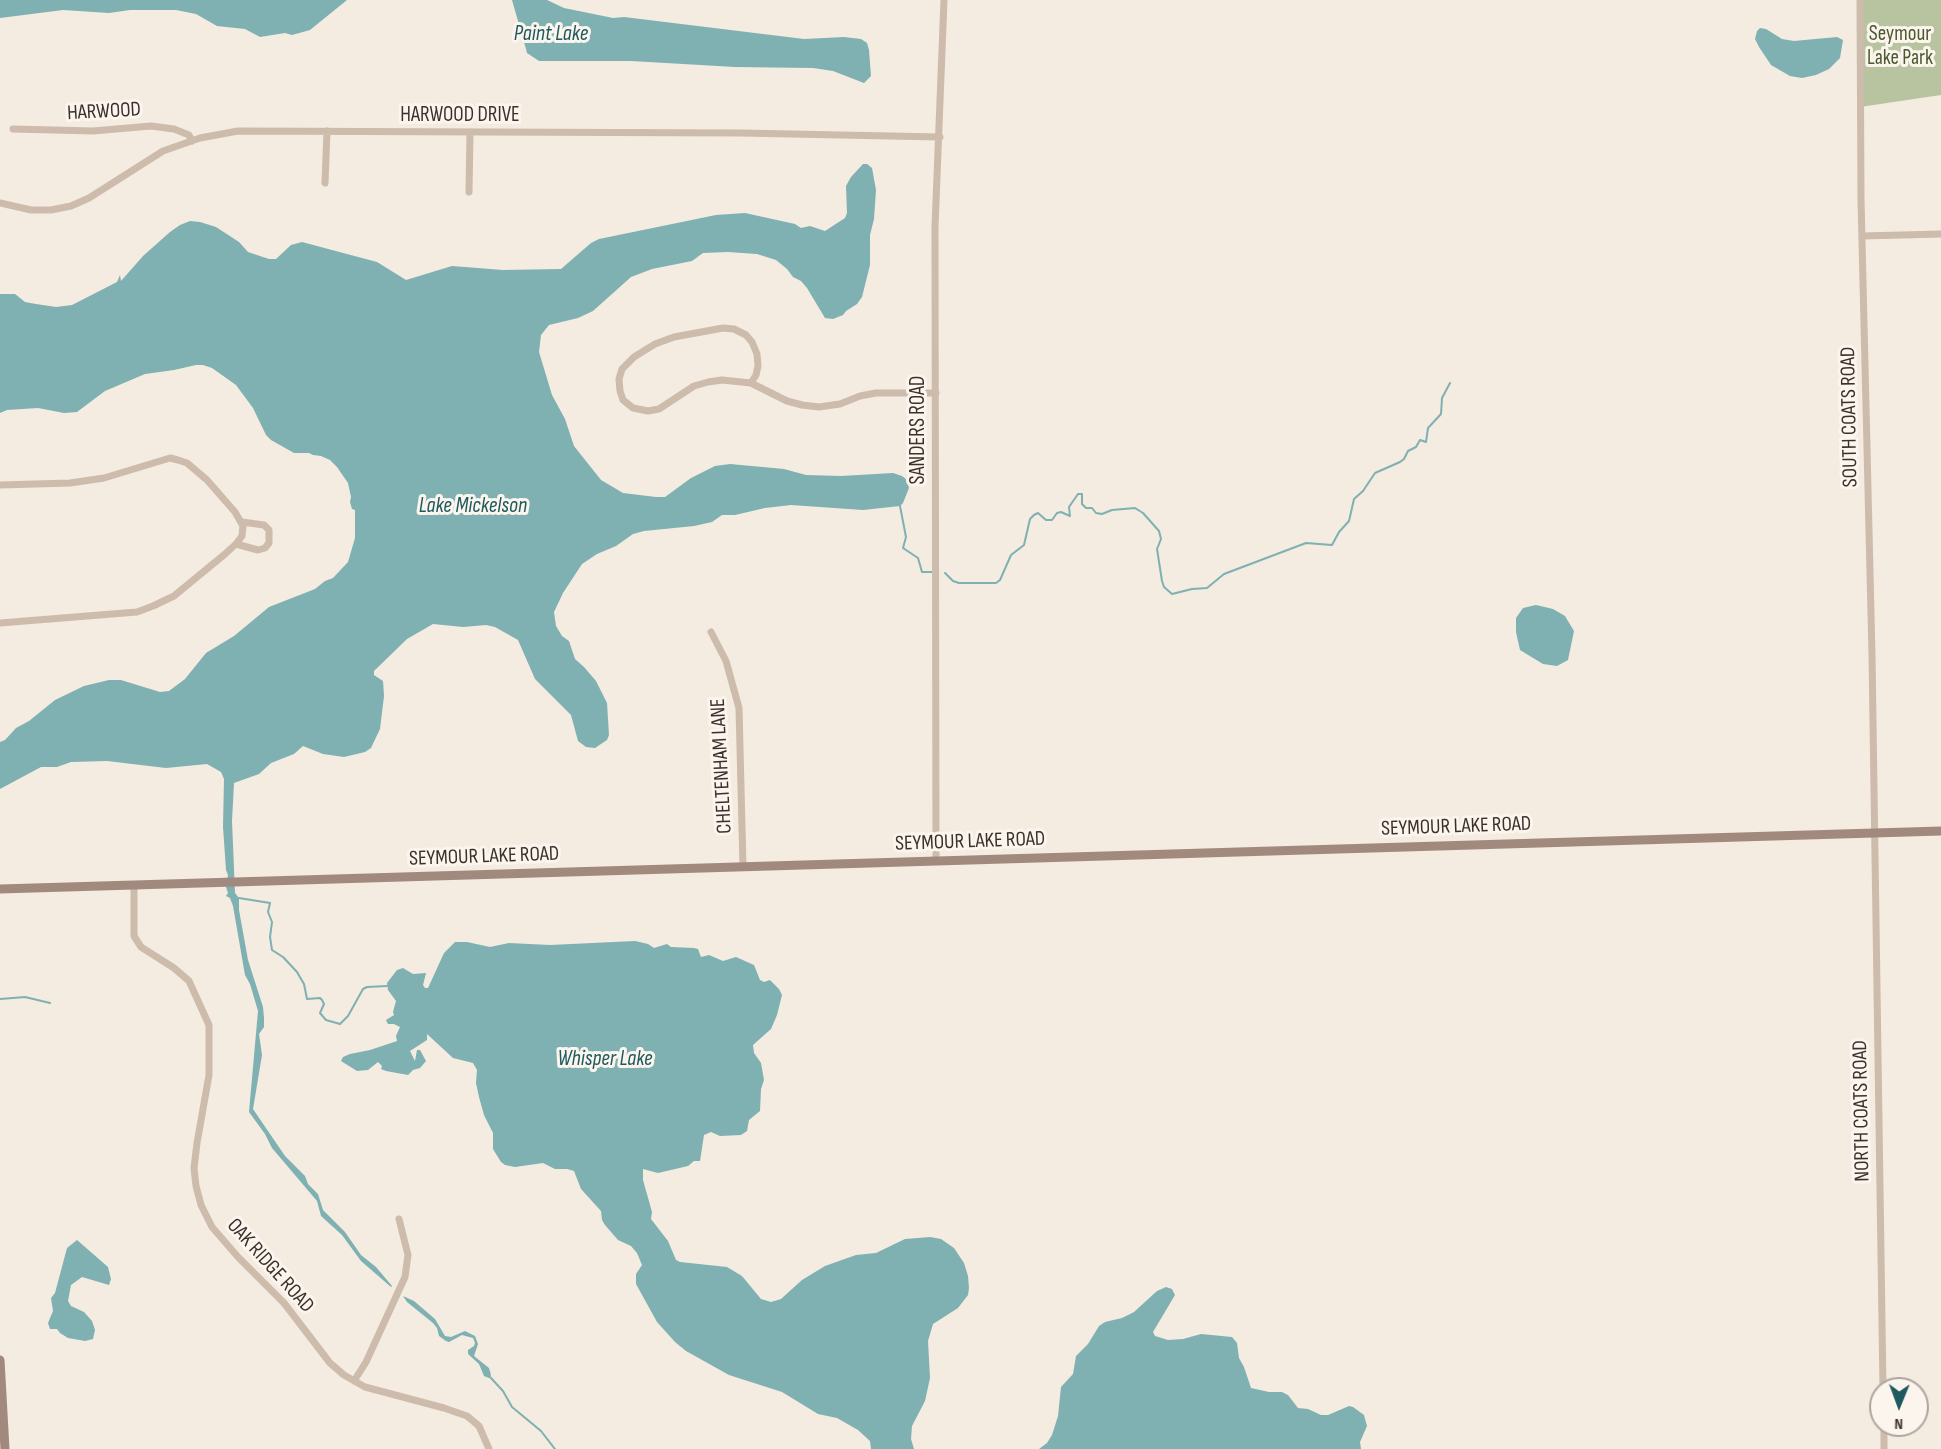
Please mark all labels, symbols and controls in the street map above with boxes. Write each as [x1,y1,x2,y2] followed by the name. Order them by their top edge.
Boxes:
[514,21,588,47] water label: Paint Lake
[1867,22,1933,72] park label: Seymour Lake Park
[66,97,142,127] street label: HARWOOD
[400,103,520,129] street label: HARWOOD DRIVE
[1836,347,1864,487] street label: SOUTH COATS ROAD
[906,376,932,484] street label: SANDERS ROAD
[419,493,527,519] water label: Lake Mickelson
[706,698,738,834] street label: CHELTENHAM LANE
[1381,812,1531,842] street label: SEYMOUR LAKE ROAD
[895,827,1045,857] street label: SEYMOUR LAKE ROAD
[409,842,559,872] street label: SEYMOUR LAKE ROAD
[1848,1040,1876,1182] street label: NORTH COATS ROAD
[557,1046,653,1072] water label: Whisper Lake
[221,1214,319,1318] street label: OAK RIDGE ROAD
[1869,1377,1929,1437] north arrow
[1894,1414,1903,1433] text: N

